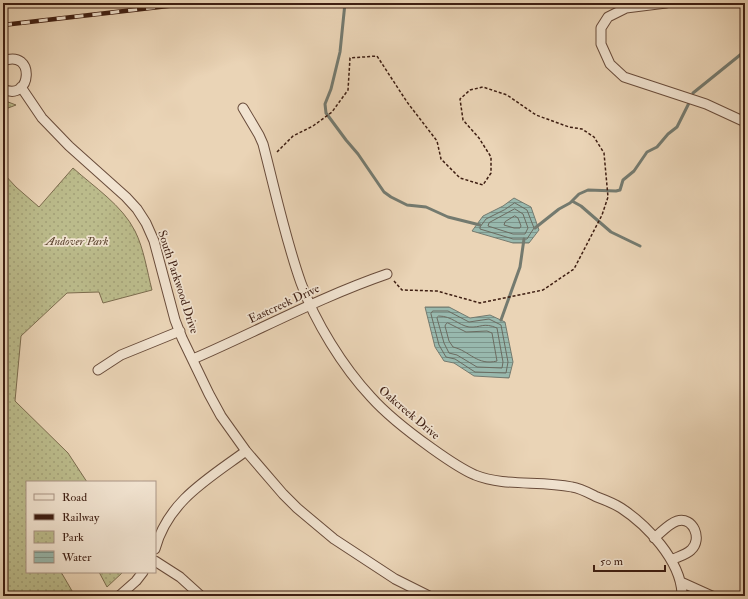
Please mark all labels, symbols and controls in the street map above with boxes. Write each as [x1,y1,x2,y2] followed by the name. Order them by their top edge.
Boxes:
[154,228,202,336] street label: South Parkwood Drive
[43,234,109,249] park label: Andover Park
[246,281,322,327] street label: Eastcreek Drive
[375,383,443,443] street label: Oakcreek Drive
[26,481,156,573] legend
[62,490,87,505] text: Road
[62,510,100,525] text: Railway
[62,530,84,545] text: Park
[594,547,665,573] scale bar
[61,550,92,565] text: Water
[600,554,624,569] text: 50 m

